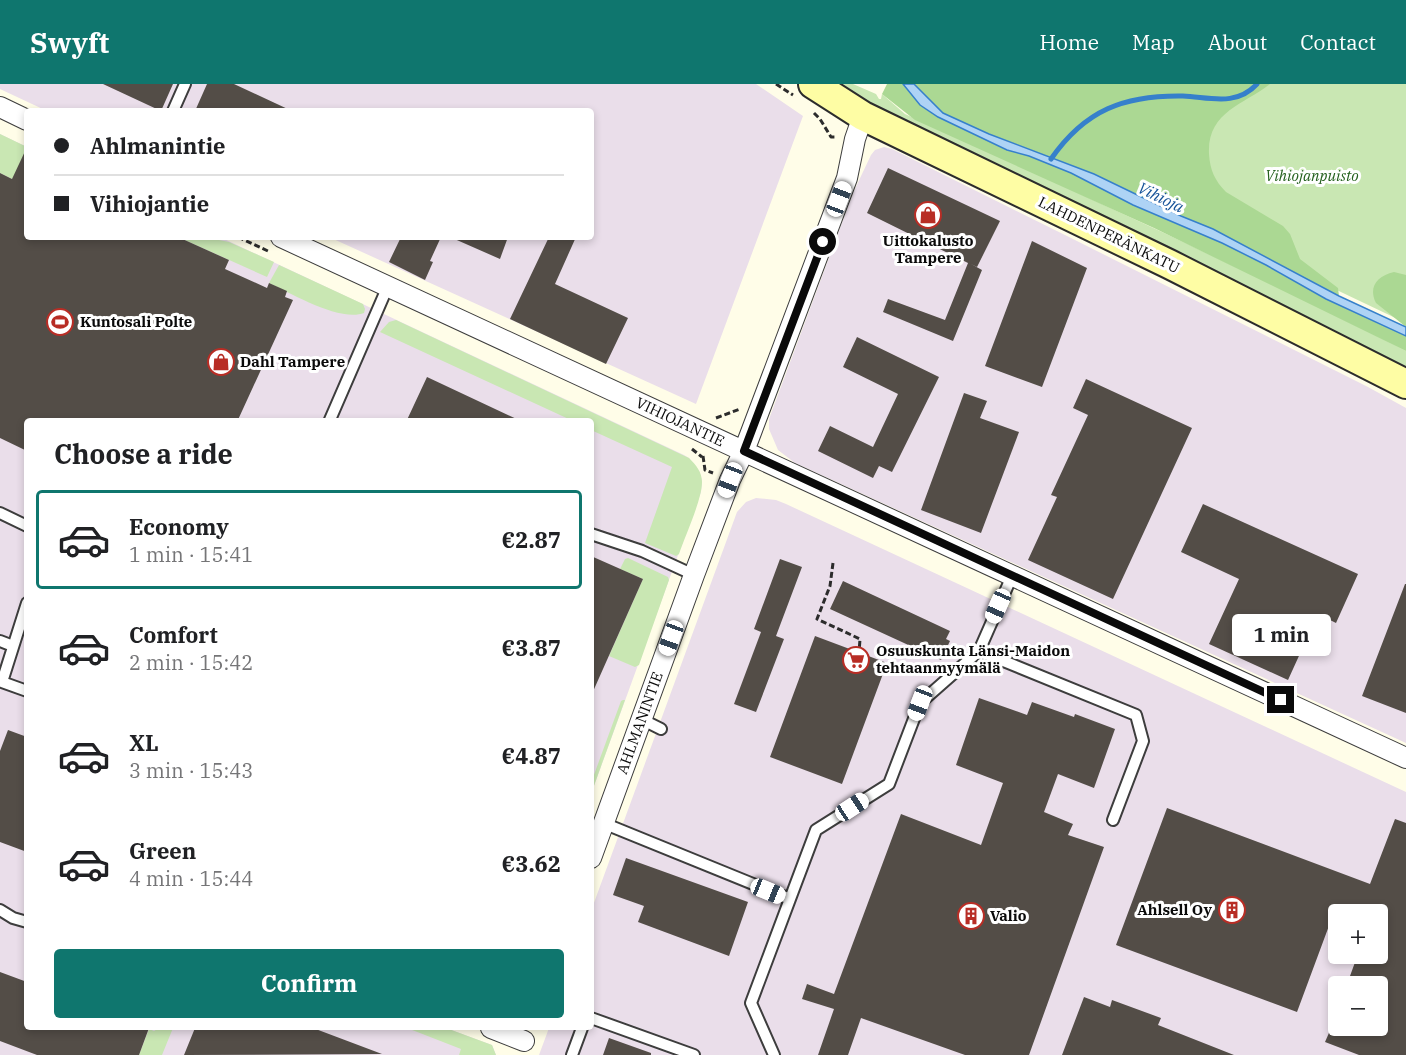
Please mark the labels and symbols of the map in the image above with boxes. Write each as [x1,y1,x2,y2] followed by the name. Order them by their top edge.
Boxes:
[1265,166,1359,185] park label: Vihiojanpuisto
[1135,177,1188,217] water label: Vihioja
[824,179,854,219] car
[1035,192,1183,277] street label: LAHDENPERÄNKATU
[913,200,943,230] shop icon: Uittokalusto Tampere
[809,228,836,255] route start
[883,231,974,267] place label: Uittokalusto Tampere
[45,307,75,337] sports icon: Kuntosali Polte
[80,312,192,331] place label: Kuntosali Polte
[206,347,236,377] shop icon: Dahl Tampere
[240,352,345,371] place label: Dahl Tampere
[633,393,728,450] street label: VIHIOJANTIE
[715,460,745,500] car
[982,586,1014,626] car
[1232,613,1330,655] callout: 1 min
[656,618,686,658] car
[876,641,1070,677] place label: Osuuskunta Länsi-Maidon tehtaanmyymälä
[841,645,871,675] supermarket icon: Osuuskunta Länsi-Maidon tehtaanmyymälä
[612,669,667,777] street label: AHLMANINTIE
[905,683,935,723] car
[1267,686,1294,713] route end
[832,790,872,824] car
[748,876,788,906] car
[1217,895,1247,925] building icon: Ahlsell Oy
[1137,900,1212,919] place label: Ahlsell Oy
[956,901,986,931] building icon: Valio
[990,906,1027,925] place label: Valio

